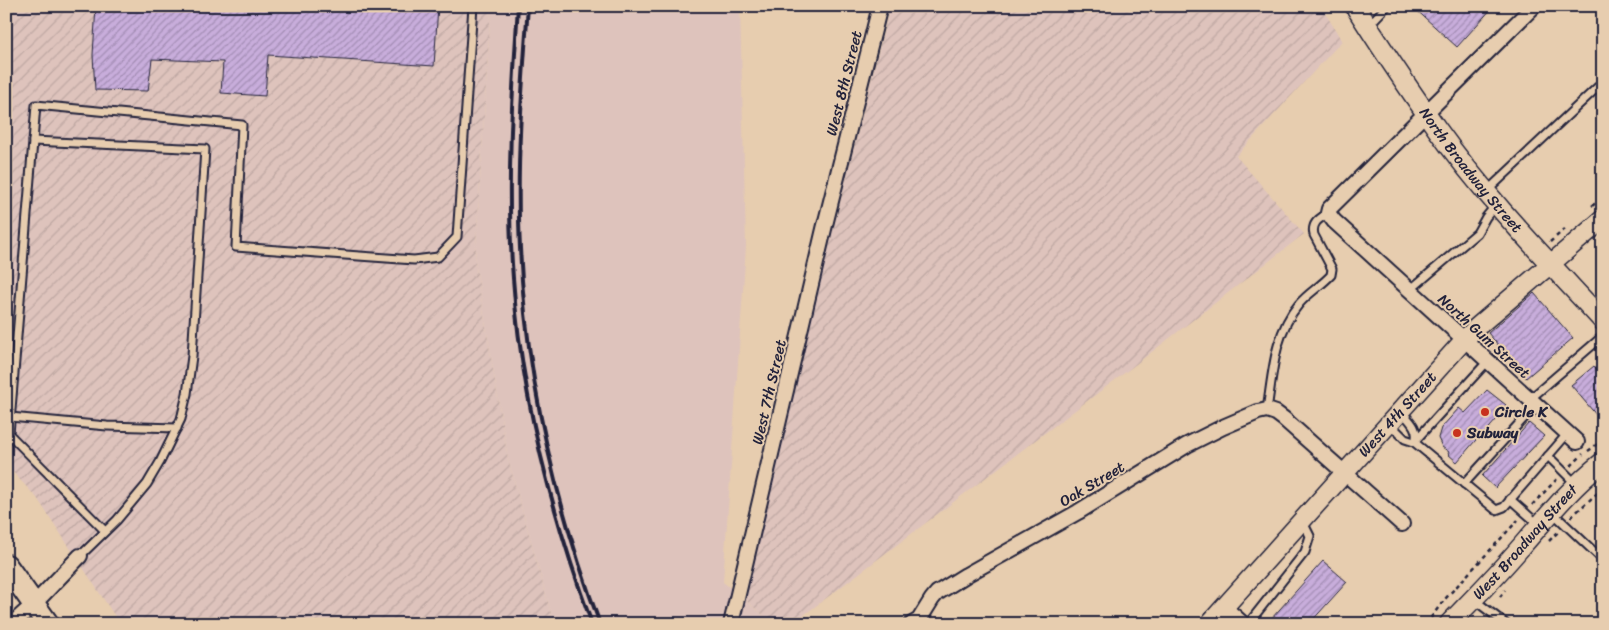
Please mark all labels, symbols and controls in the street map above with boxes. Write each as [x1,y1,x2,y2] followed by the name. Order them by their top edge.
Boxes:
[818,27,870,138] street label: West 8th Street
[1412,102,1529,239] street label: North Broadway Street
[1432,287,1537,385] street label: North Gum Street
[744,336,794,447] street label: West 7th Street
[1352,365,1444,463] street label: West 4th Street
[1494,399,1549,425] place label: Circle K
[1479,406,1491,418] marker: Circle K
[1466,420,1519,446] place label: Subway
[1451,427,1463,439] marker: Subway
[1054,454,1130,514] street label: Oak Street
[1466,477,1585,606] street label: West Broadway Street

